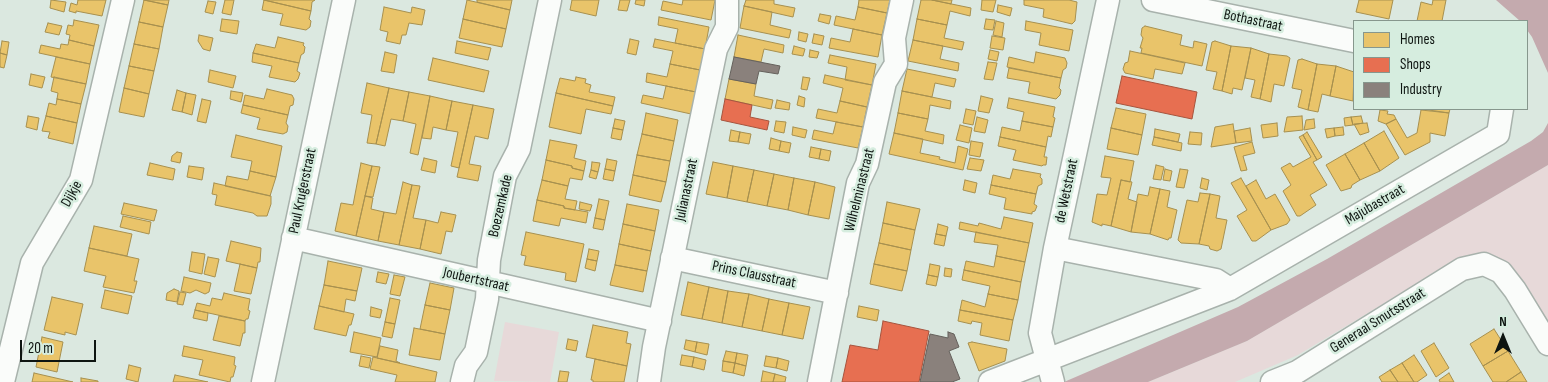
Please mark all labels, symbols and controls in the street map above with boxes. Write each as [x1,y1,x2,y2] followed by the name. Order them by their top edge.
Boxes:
[1222,6,1284,36] street label: Bothastraat
[1353,20,1528,110] legend
[1400,30,1435,49] text: Homes
[1400,55,1431,74] text: Shops
[1400,80,1442,99] text: Industry
[841,146,879,234] street label: Wilhelminastraat
[285,147,321,235] street label: Paul Krugerstraat
[672,157,702,223] street label: Julianastraat
[1051,157,1083,225] street label: de Wetstraat
[485,173,517,239] street label: Boezemkade
[58,178,86,210] street label: Dijkje
[1342,181,1408,229] street label: Majubastraat
[711,257,797,293] street label: Prins Clausstraat
[441,264,511,296] street label: Joubertstraat
[1327,285,1429,357] street label: Generaal Smutsstraat
[1478,312,1528,362] north arrow
[1499,313,1507,330] text: N
[22,330,99,362] scale bar
[28,339,53,358] text: 20 m

